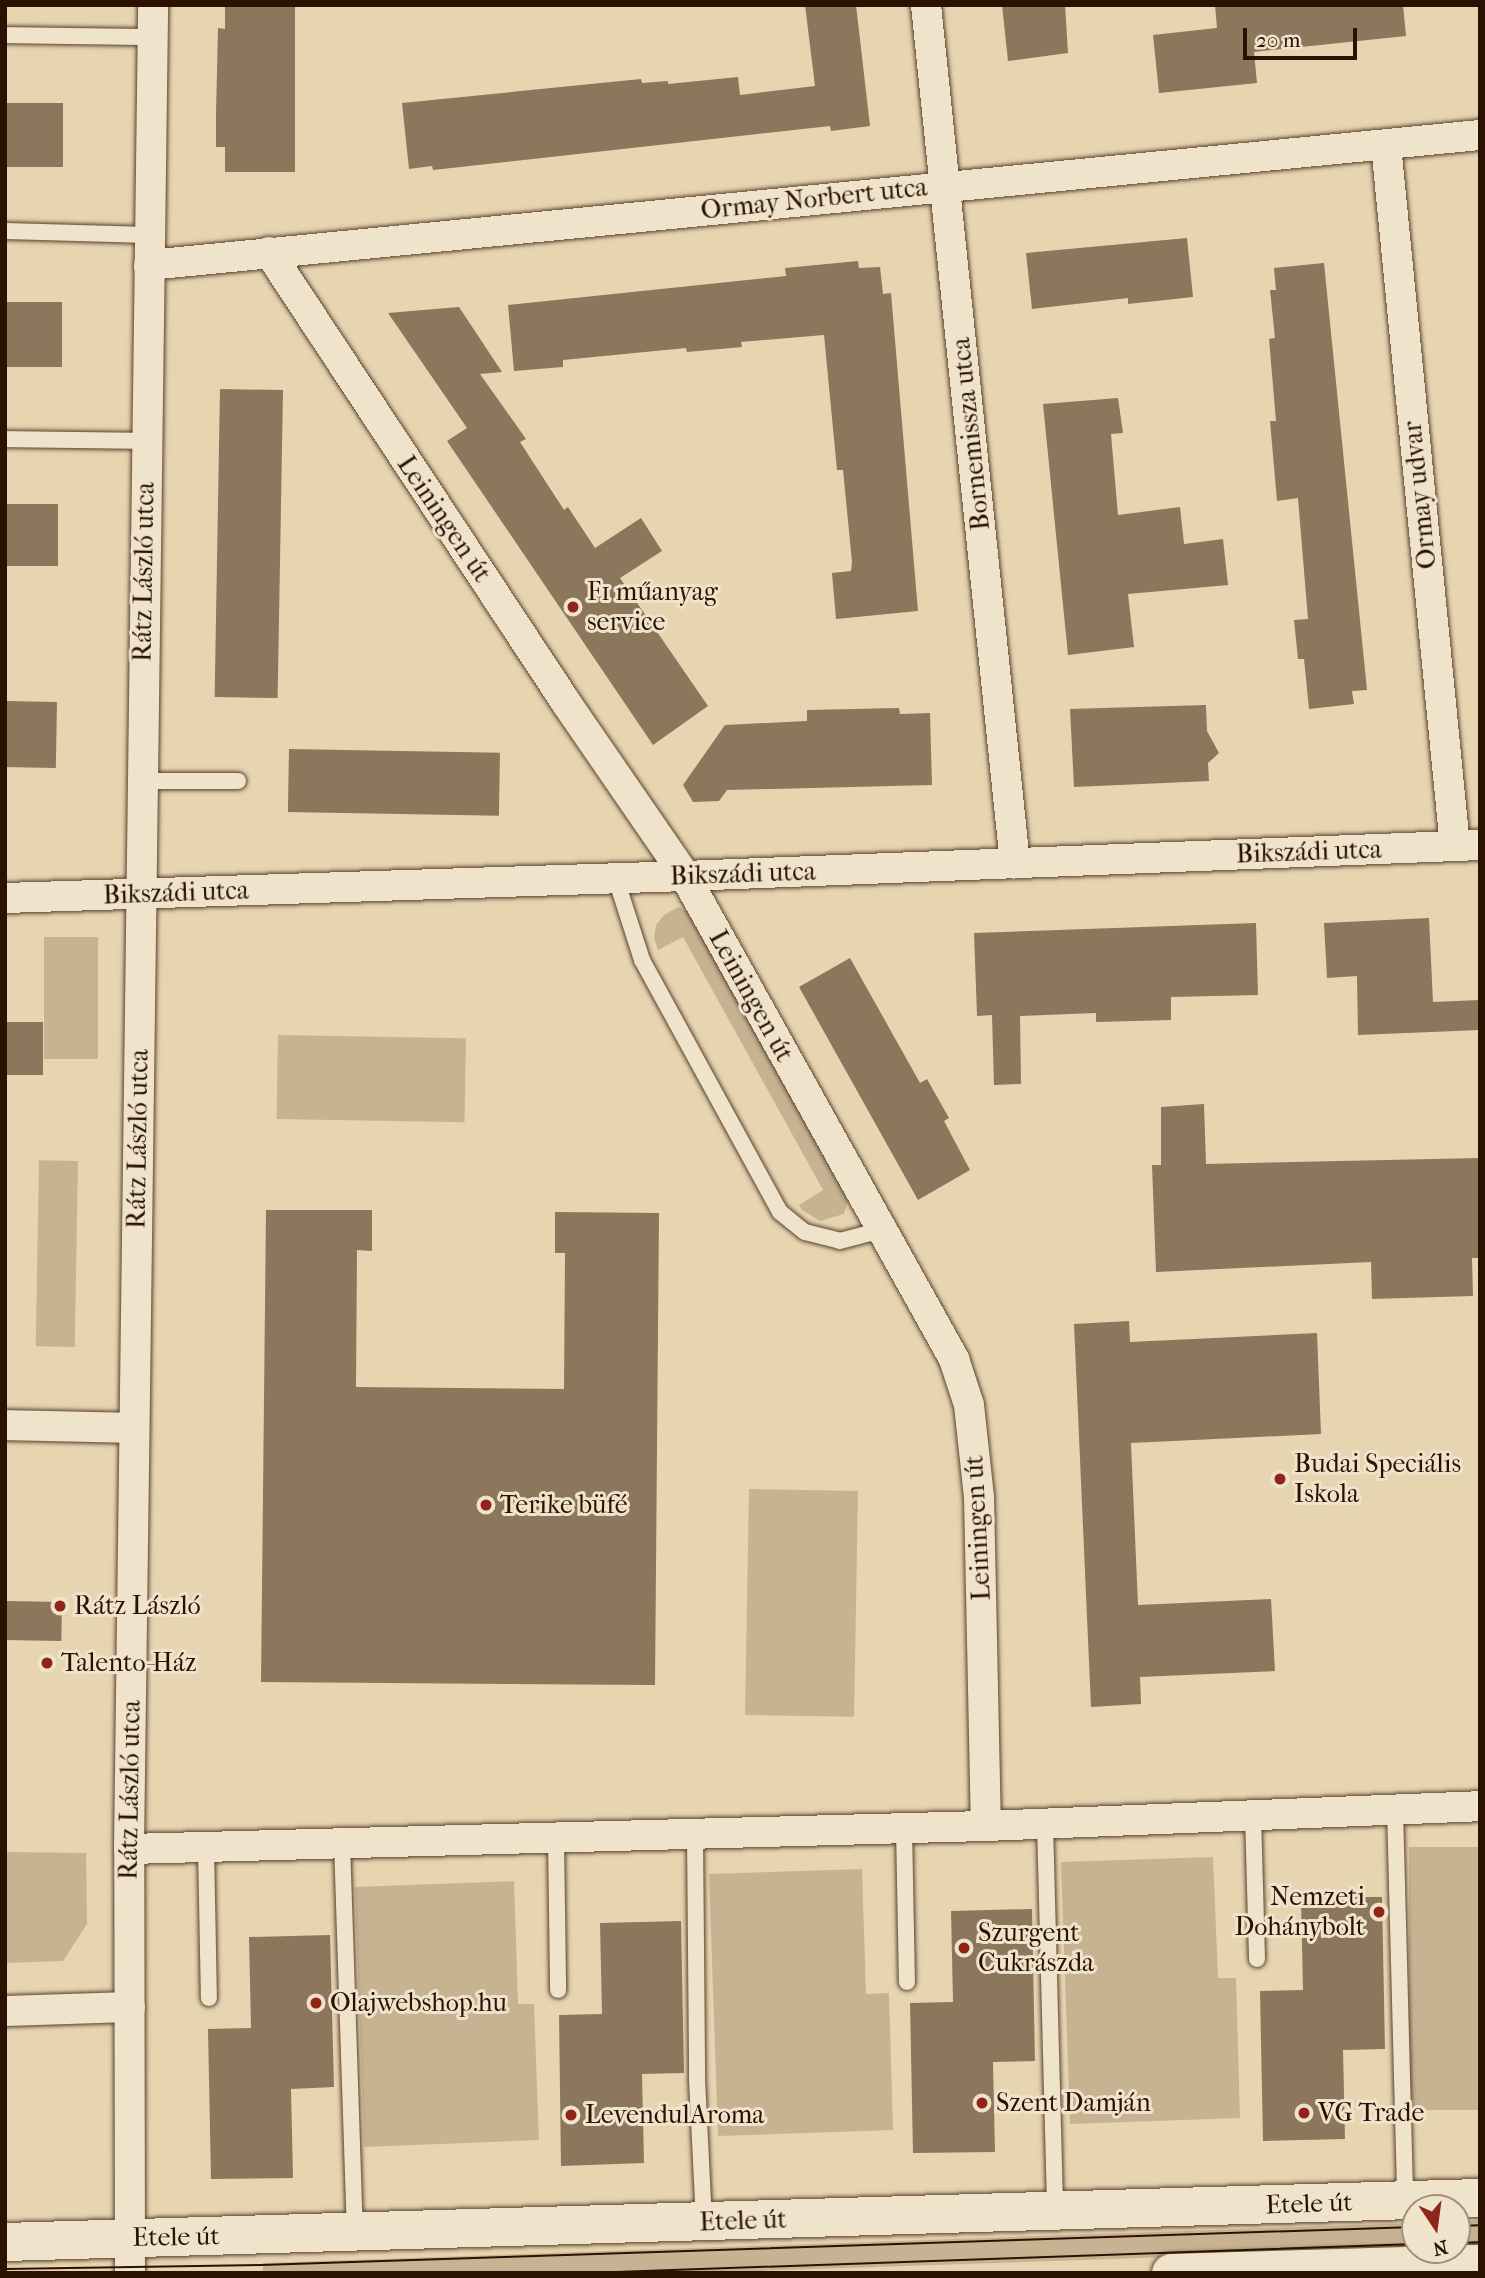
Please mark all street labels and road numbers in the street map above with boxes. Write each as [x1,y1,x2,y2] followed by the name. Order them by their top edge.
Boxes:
[699,172,929,226] street label: Ormay Norbert utca
[945,336,997,532] street label: Bornemissza utca
[1397,419,1443,571] street label: Ormay udvar
[390,450,498,588] street label: Leiningen út
[127,482,161,662] street label: Rátz László utca
[1236,834,1382,870] street label: Bikszádi utca
[670,856,816,892] street label: Bikszádi utca
[103,875,249,911] street label: Bikszádi utca
[702,925,800,1067] street label: Leiningen út
[121,1049,155,1229] street label: Rátz László utca
[959,1455,997,1601] street label: Leiningen út
[113,1700,147,1880] street label: Rátz László utca
[1265,2187,1353,2221] street label: Etele út
[699,2204,787,2238] street label: Etele út
[132,2221,220,2253] street label: Etele út

